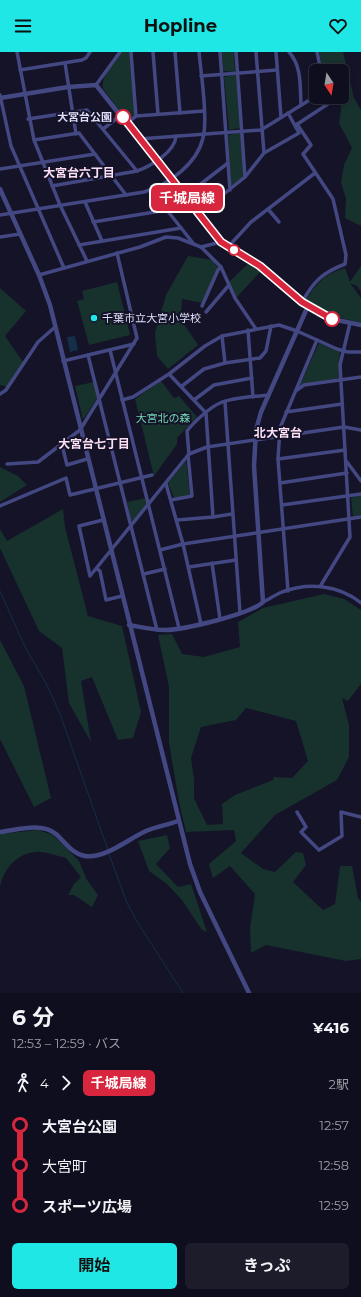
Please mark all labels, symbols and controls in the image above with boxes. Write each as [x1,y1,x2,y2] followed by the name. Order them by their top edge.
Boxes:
[12,15,34,37] icon: menu
[144,15,217,37] text: Hopline
[327,15,349,37] icon: heart
[309,64,349,104] north arrow
[309,64,349,104] map controls
[115,109,131,125] marker: 大宮台公園
[57,110,112,124] place label: 大宮台公園
[43,165,115,180] district label: 大宮台六丁目
[159,185,215,211] line badge: 千城局線
[159,189,215,207] text: 千城局線
[228,244,240,256] unlabelled marker
[102,311,201,325] place label: 千葉市立大宮小学校
[324,311,340,327] unlabelled marker
[89,313,99,323] marker: 千葉市立大宮小学校
[136,411,191,425] park label: 大宮北の森
[254,425,302,440] district label: 北大宮台
[58,436,130,451] district label: 大宮台七丁目
[12,1004,54,1031] text: 6 分
[313,1018,349,1037] text: ¥416
[12,1035,121,1051] text: 12:53 – 12:59 · バス
[12,1072,34,1094] icon: walk
[55,1072,77,1094] icon: forward
[91,1074,147,1092] text: 千城局線
[40,1075,49,1091] text: 4
[329,1076,349,1092] text: 2駅
[42,1117,117,1136] text: 大宮台公園
[319,1117,349,1133] text: 12:57
[42,1157,87,1176] text: 大宮町
[319,1157,349,1173] text: 12:58
[42,1197,132,1216] text: スポーツ広場
[319,1197,349,1213] text: 12:59
[12,1243,177,1289] button: 開始
[185,1243,349,1289] button: きっぷ

